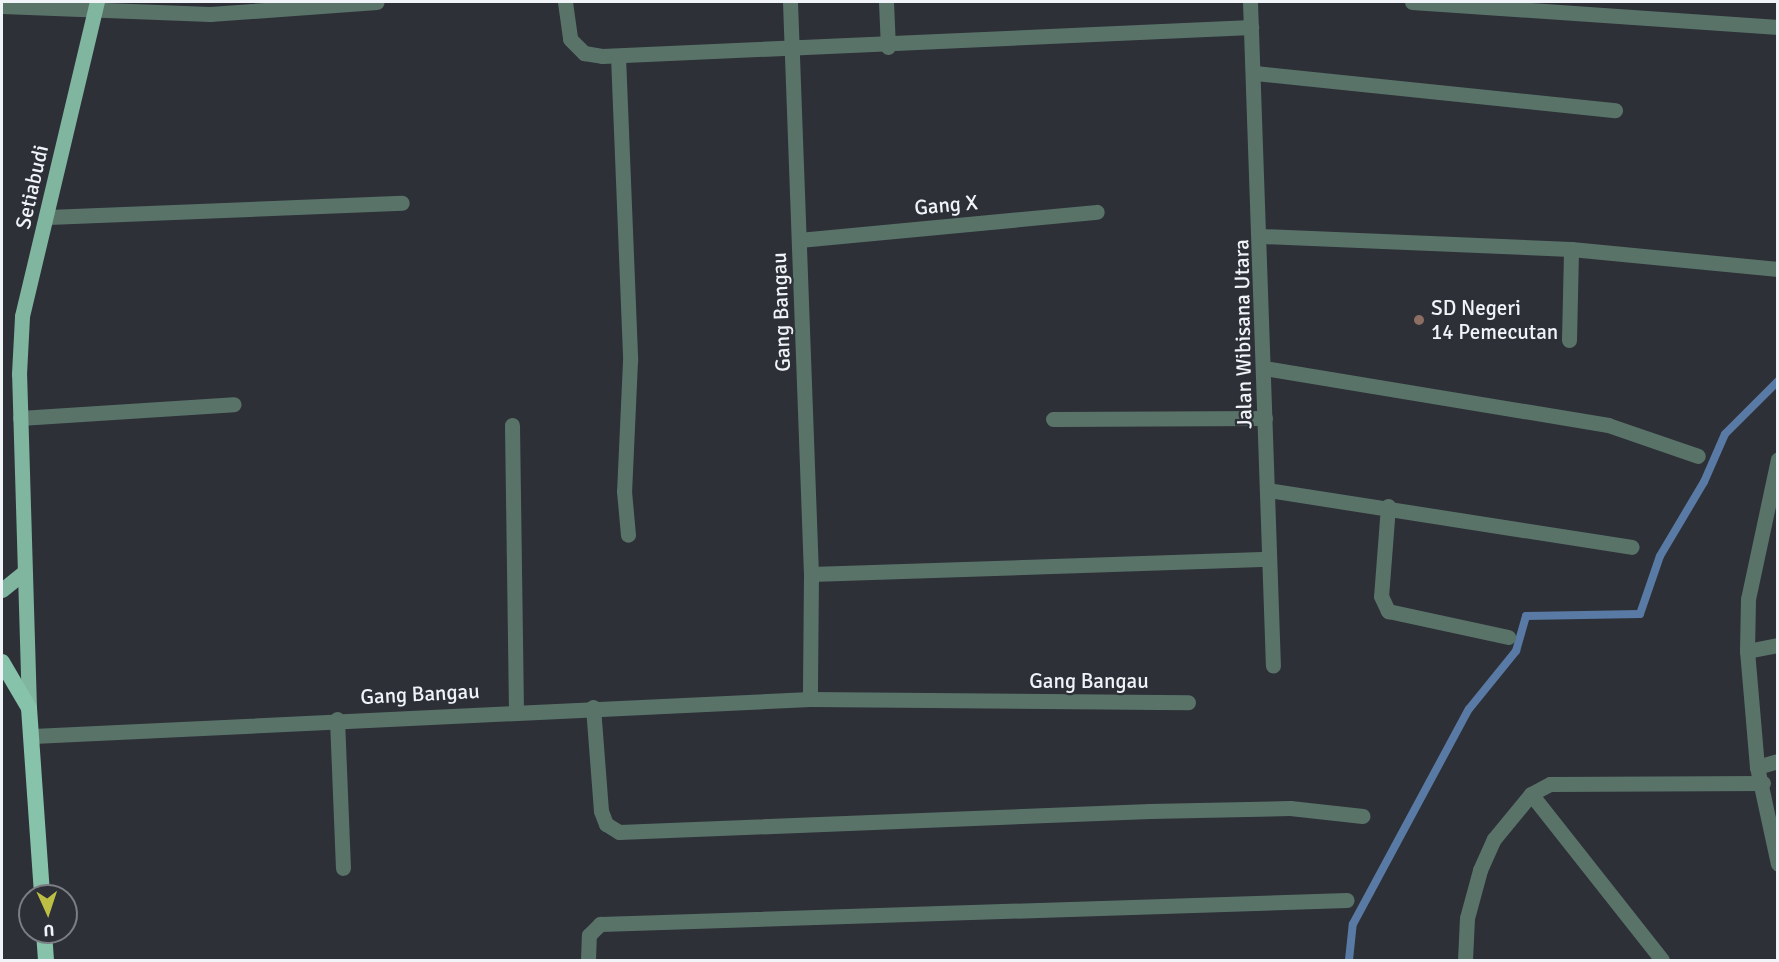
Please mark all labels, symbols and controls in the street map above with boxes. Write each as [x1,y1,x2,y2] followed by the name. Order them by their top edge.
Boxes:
[10,143,54,231] street label: Setiabudi
[913,190,979,220] street label: Gang X
[1229,239,1257,429] street label: Jalan Wibisana Utara
[766,252,796,372] street label: Gang Bangau
[1431,295,1558,345] place label: SD Negeri 14 Pemecutan
[1412,313,1426,327] marker: SD Negeri 14 Pemecutan
[1029,668,1149,694] street label: Gang Bangau
[360,678,480,710] street label: Gang Bangau
[18,884,78,944] north arrow
[43,920,55,940] text: U

